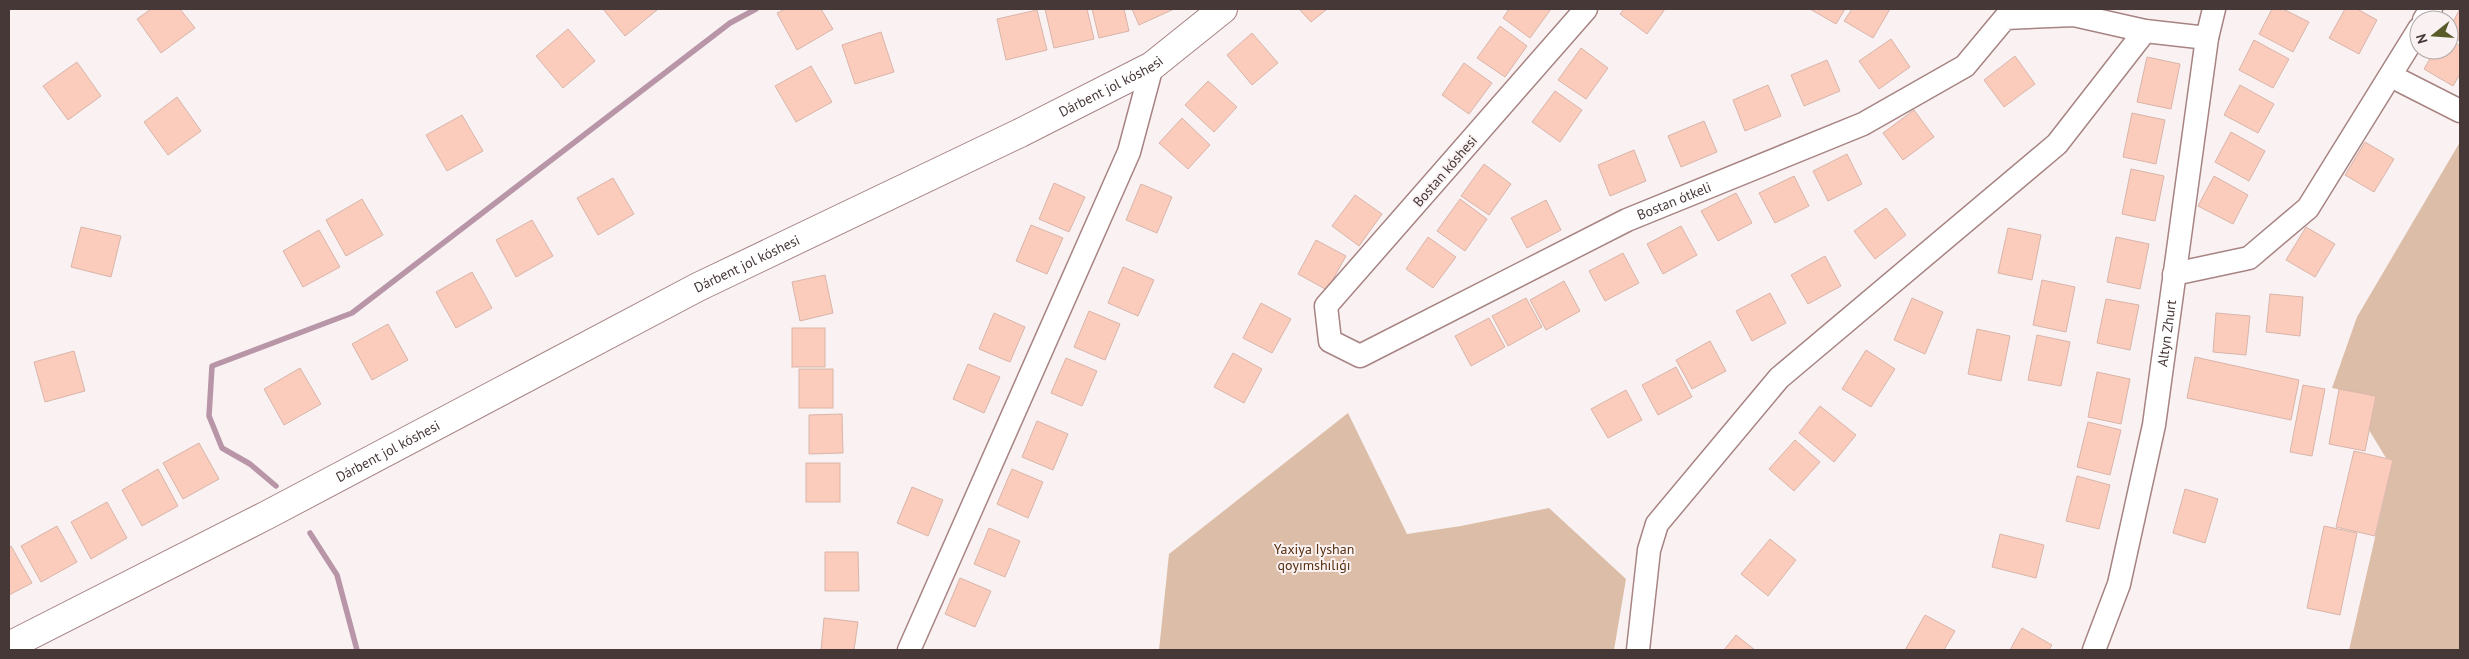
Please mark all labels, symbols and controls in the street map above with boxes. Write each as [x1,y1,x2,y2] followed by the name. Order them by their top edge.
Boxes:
[2409,10,2459,60] north arrow
[2412,32,2432,46] text: N
[1056,52,1167,121] street label: Dárbent jol kóshesi
[1409,132,1481,210] street label: Bostan kóshesi
[1634,178,1714,224] street label: Bostan ótkeli
[691,231,803,297] street label: Dárbent jol kóshesi
[2153,298,2180,368] street label: Altyn Zhurt
[333,416,443,486] street label: Dárbent jol kóshesi
[1274,540,1354,574] park label: Yaxiya Iyshan qoyımshılıǵı

